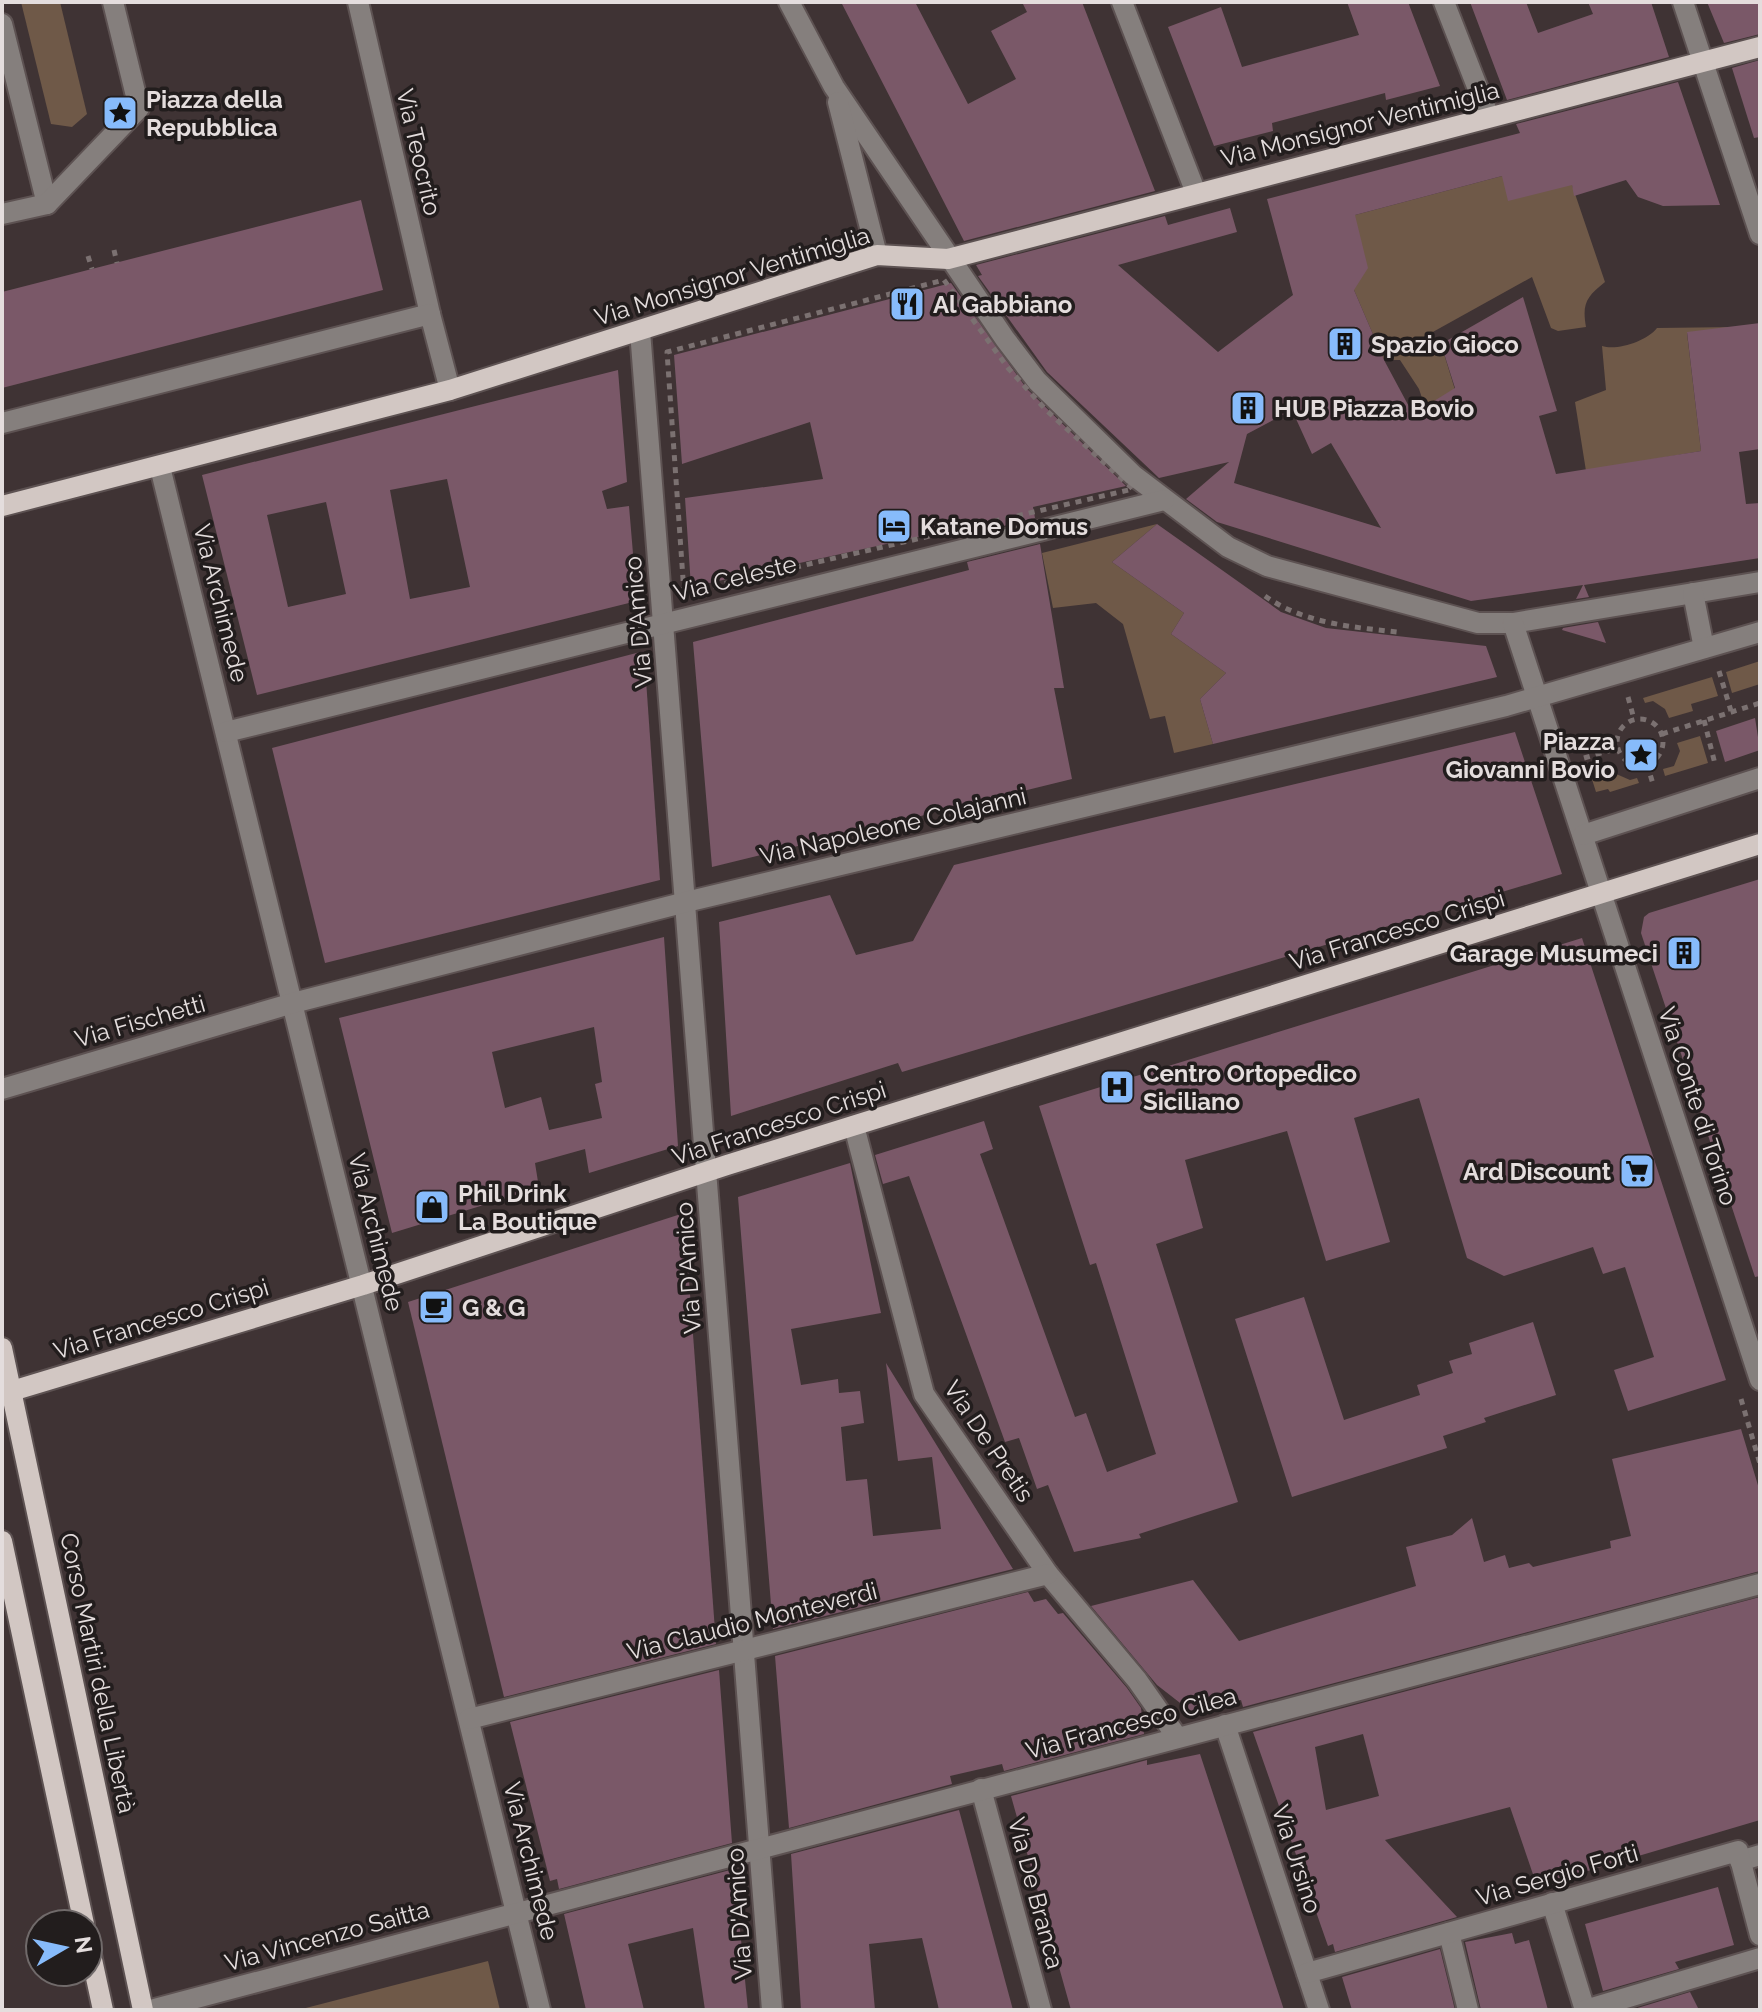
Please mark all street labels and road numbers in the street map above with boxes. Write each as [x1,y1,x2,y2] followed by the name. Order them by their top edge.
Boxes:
[1218,75,1502,173] street label: Via Monsignor Ventimiglia
[390,86,448,218] street label: Via Teocrito
[591,220,873,332] street label: Via Monsignor Ventimiglia
[187,521,255,685] street label: Via Archimede
[671,549,799,607] street label: Via Celeste
[618,555,658,689] street label: Via D'Amico
[757,781,1029,871] street label: Via Napoleone Colajanni
[1286,883,1508,977] street label: Via Francesco Crispi
[72,989,208,1053] street label: Via Fischetti
[1652,1003,1744,1209] street label: Via Conte di Torino
[668,1075,890,1171] street label: Via Francesco Crispi
[342,1150,410,1314] street label: Via Archimede
[669,1201,707,1335] street label: Via D'Amico
[50,1272,272,1366] street label: Via Francesco Crispi
[938,1375,1040,1507] street label: Via De Pretis
[54,1530,142,1816] street label: Corso Martiri della Libertà
[624,1576,880,1666] street label: Via Claudio Monteverdi
[1022,1681,1240,1765] street label: Via Francesco Cilea
[497,1779,565,1943] street label: Via Archimede
[1266,1801,1328,1917] street label: Via Ursino
[1002,1814,1070,1972] street label: Via De Branca
[1473,1838,1641,1912] street label: Via Sergio Forti
[720,1847,758,1981] street label: Via D'Amico
[222,1895,432,1977] street label: Via Vincenzo Saitta

